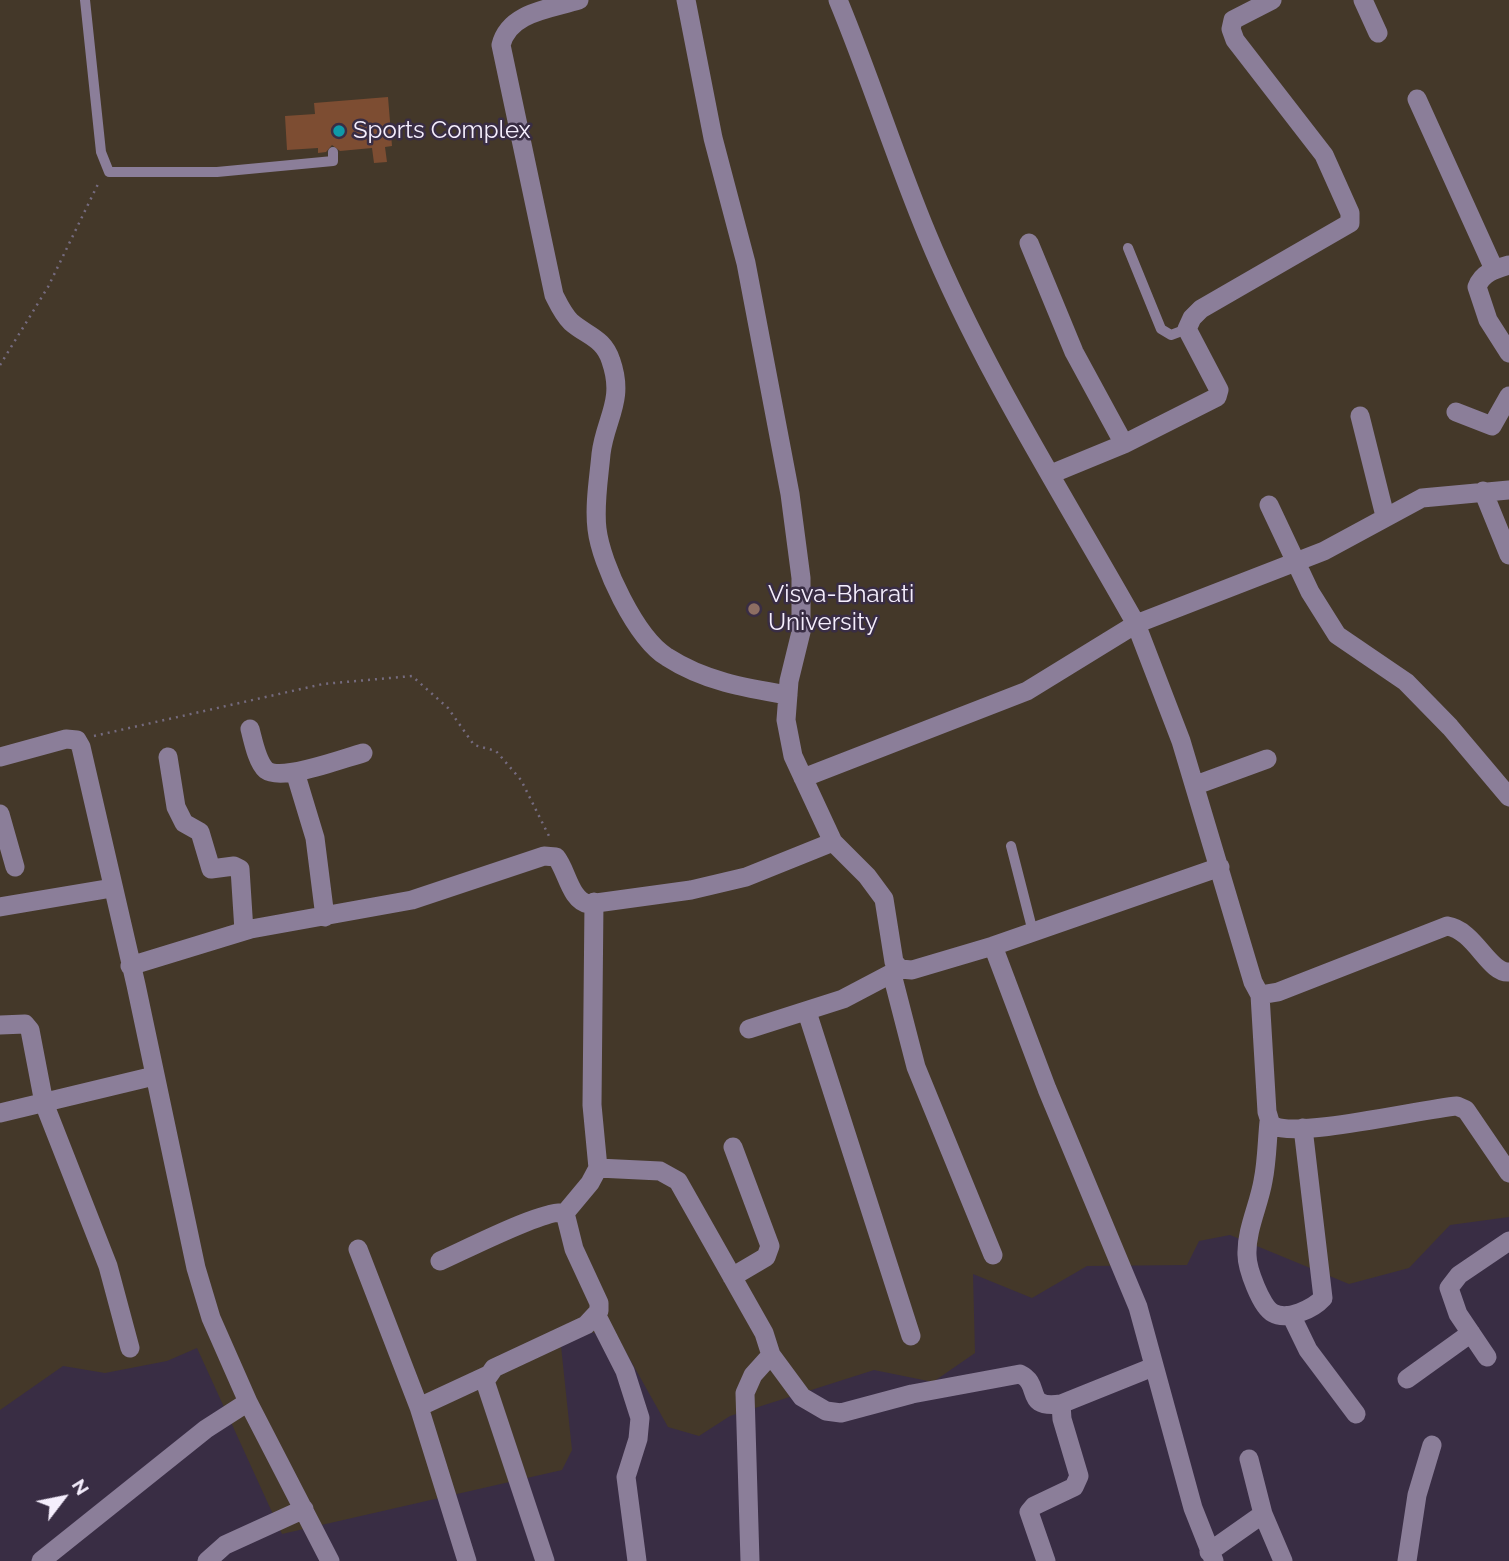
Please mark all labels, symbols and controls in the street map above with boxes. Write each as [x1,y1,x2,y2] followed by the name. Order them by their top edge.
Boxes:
[353,117,531,145] place label: Sports Complex
[331,123,347,139] marker: Sports Complex
[768,581,914,637] place label: Visva-Bharati University
[746,601,762,617] marker: Visva-Bharati University
[28,1463,98,1533] north arrow
[68,1475,94,1499] text: N

